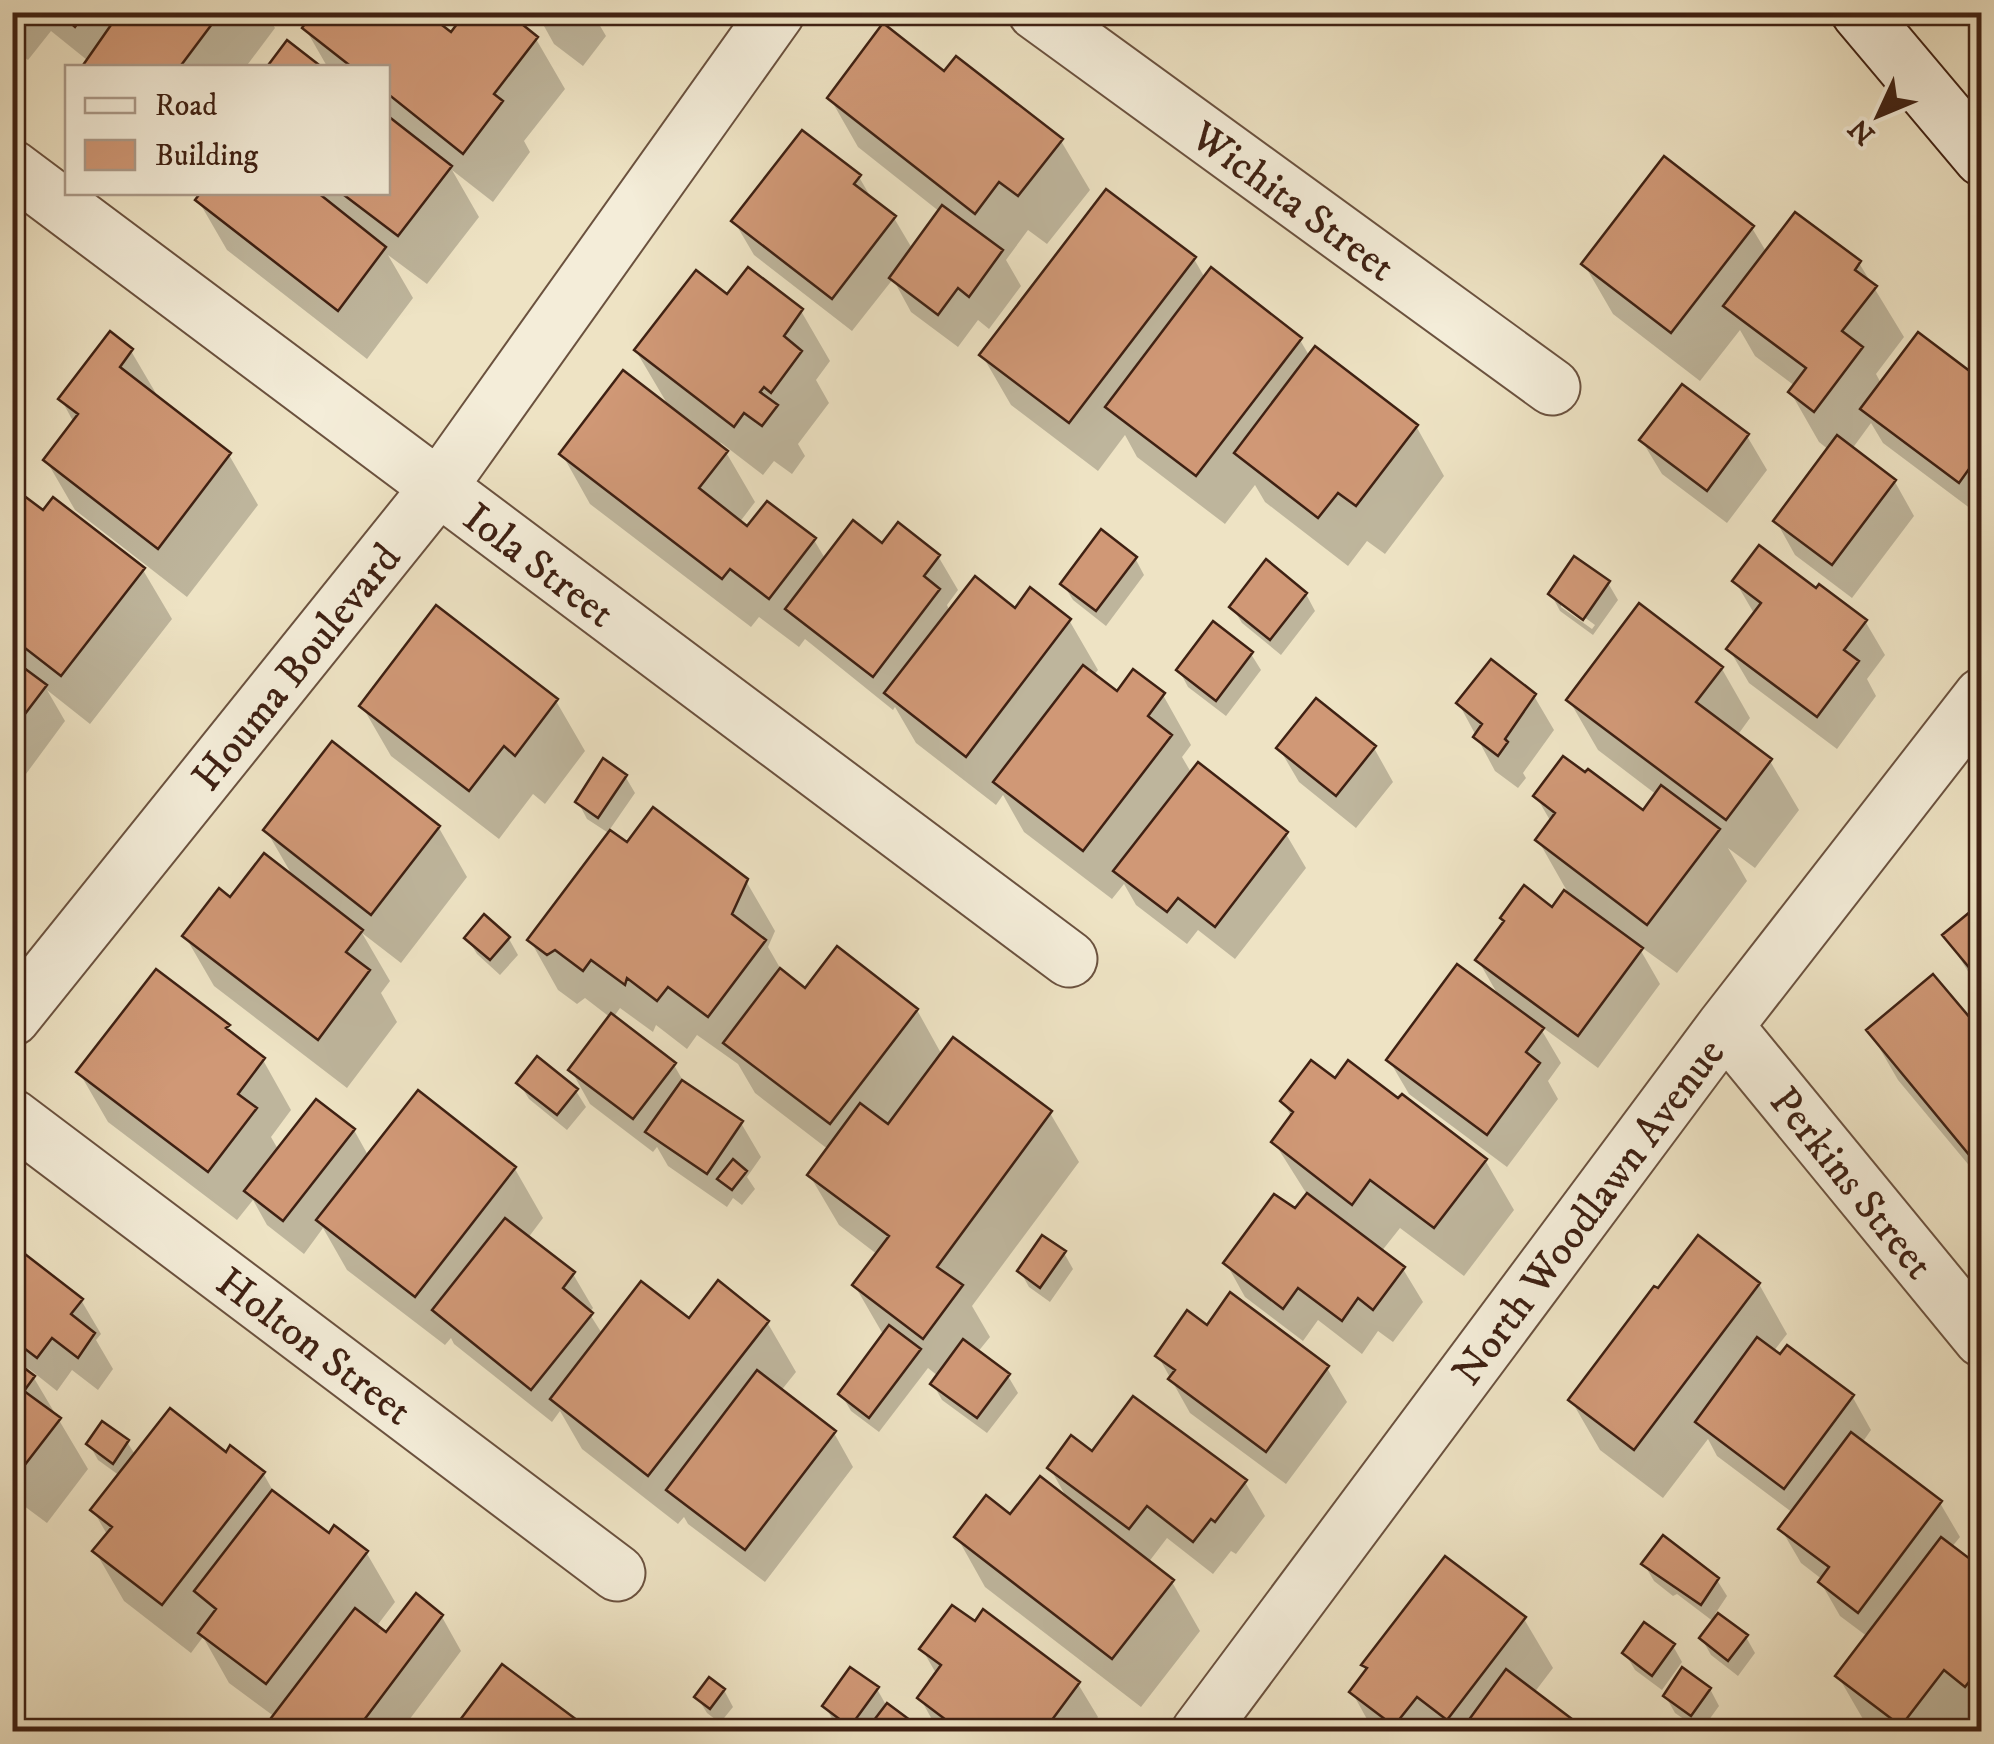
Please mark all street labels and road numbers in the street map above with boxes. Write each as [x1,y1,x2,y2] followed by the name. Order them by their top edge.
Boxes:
[1179,110,1404,294] street label: Wichita Street
[452,493,624,640] street label: Iola Street
[182,534,413,802] street label: Houma Boulevard
[1442,1029,1737,1397] street label: North Woodlawn Avenue
[1757,1077,1944,1291] street label: Perkins Street
[205,1257,421,1438] street label: Holton Street

